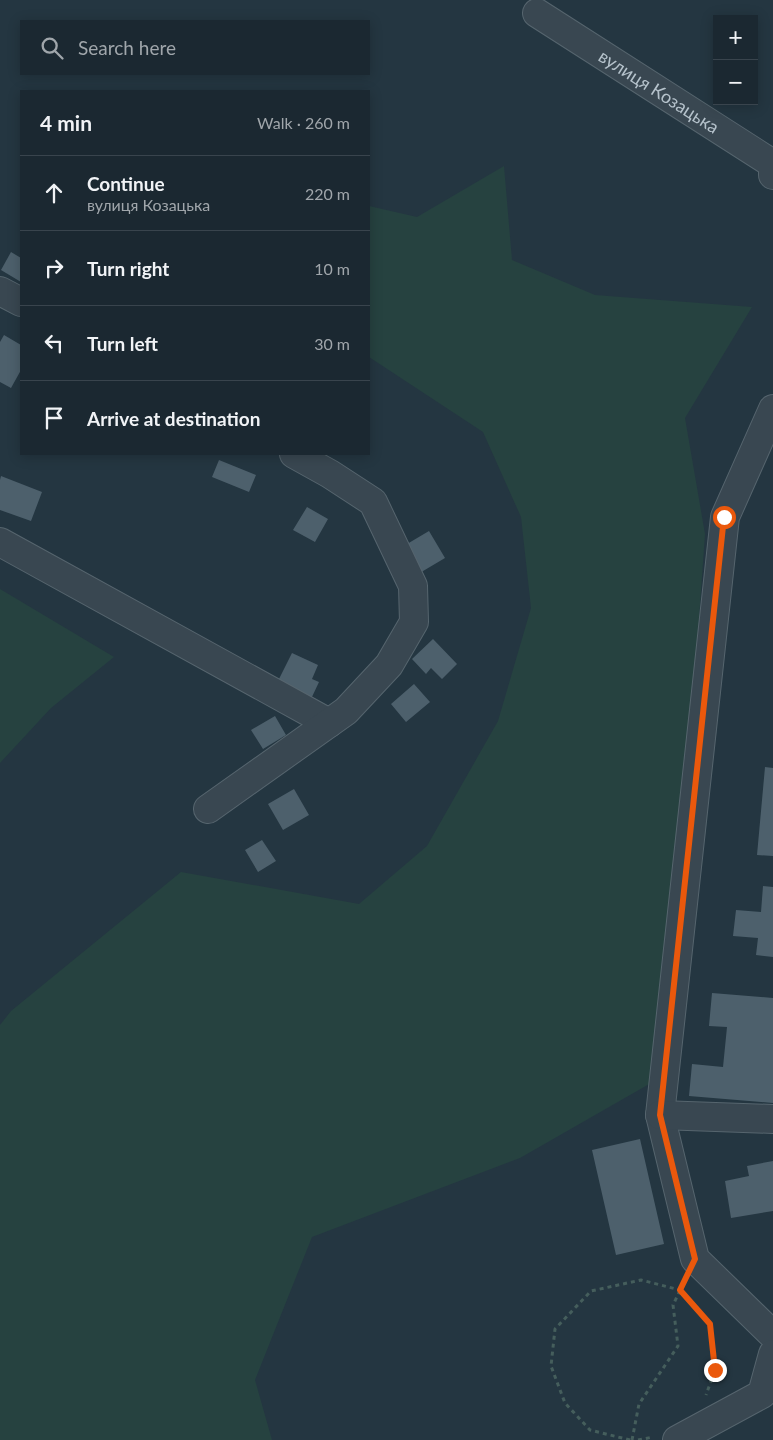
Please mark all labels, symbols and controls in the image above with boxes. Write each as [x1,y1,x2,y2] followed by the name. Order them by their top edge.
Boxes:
[713,15,758,105] map controls
[713,15,758,60] button: +
[20,20,370,75] search box
[38,34,66,62] icon: search
[78,36,176,59] text: Search here
[595,45,723,138] street label: вулиця Козацька
[713,60,758,105] button: −
[40,110,92,135] text: 4 min
[257,113,350,132] text: Walk · 260 m
[87,172,165,195] text: Continue
[40,179,68,207] icon: ahead
[305,184,350,203] text: 220 m
[87,195,210,214] text: вулиця Козацька
[40,254,68,282] icon: right
[87,257,169,280] text: Turn right
[314,259,350,278] text: 10 m
[40,329,68,357] icon: left
[87,332,158,355] text: Turn left
[314,334,350,353] text: 30 m
[40,404,68,432] icon: arrive
[87,407,260,430] text: Arrive at destination
[713,506,736,529] route start
[704,1359,727,1382] route end

